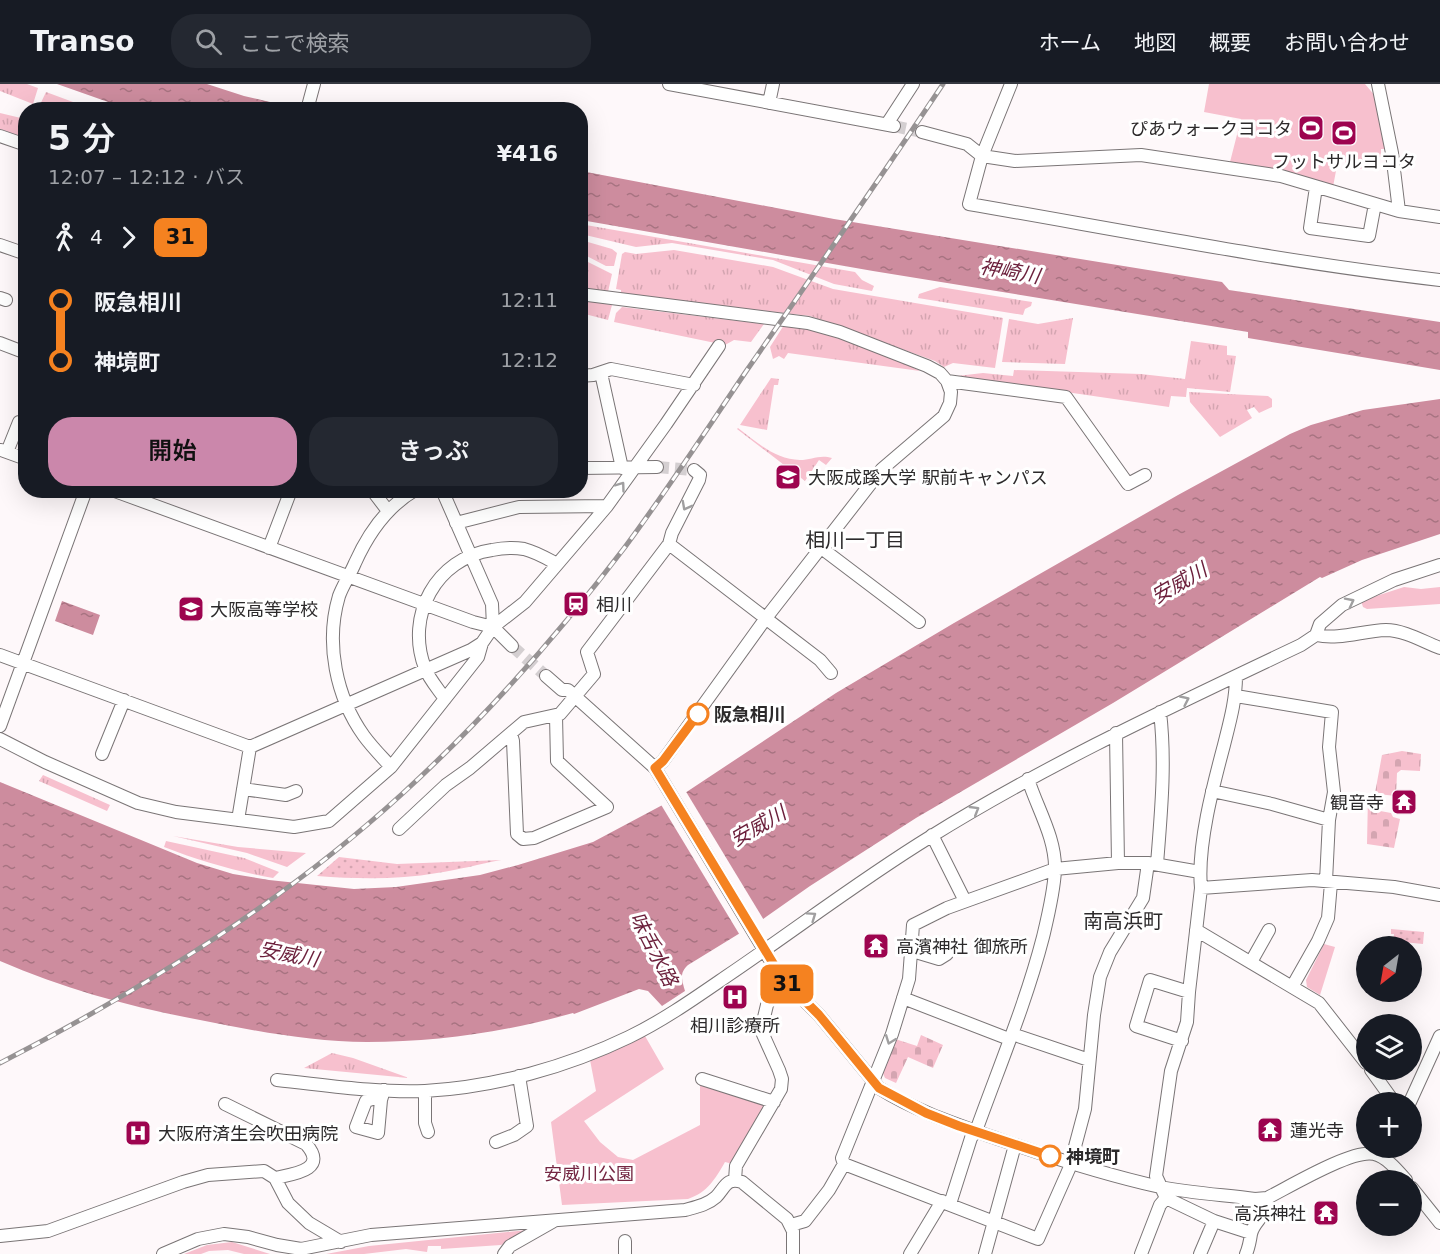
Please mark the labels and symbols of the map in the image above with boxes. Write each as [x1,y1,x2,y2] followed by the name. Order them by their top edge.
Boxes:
[1296,113,1326,143] sports icon: ぴあウォークヨコタ
[1130,118,1292,139] place label: ぴあウォークヨコタ
[1329,118,1359,148] sports icon: フットサルヨコタ
[1272,151,1416,172] place label: フットサルヨコタ
[978,254,1044,288] water label: 神崎川
[773,462,803,492] school or university icon: 大阪成蹊大学 駅前キャンパス
[808,467,1048,488] place label: 大阪成蹊大学 駅前キャンパス
[614,482,625,493] one-way arrow
[682,500,694,511] one-way arrow
[805,528,905,552] district label: 相川一丁目
[1147,557,1213,608] water label: 安威川
[561,589,591,619] station icon: 相川
[176,594,206,624] school or university icon: 大阪高等学校
[596,594,632,615] place label: 相川
[1343,597,1354,609] one-way arrow
[210,599,318,620] place label: 大阪高等学校
[1179,695,1190,707] one-way arrow
[687,703,709,725] marker: 阪急相川
[714,704,786,725] place label: 阪急相川
[1389,787,1419,817] temple icon: 観音寺
[1330,792,1384,813] place label: 観音寺
[726,800,792,851] water label: 安威川
[969,805,979,817] one-way arrow
[625,908,684,992] water label: 味舌水路
[1083,909,1163,933] district label: 南高浜町
[806,912,817,923] one-way arrow
[861,931,891,961] temple icon: 高濱神社 御旅所
[257,936,323,972] water label: 安威川
[896,936,1028,957] place label: 高濱神社 御旅所
[1356,936,1422,1002] north arrow
[760,964,814,1004] line badge: 31
[720,982,750,1012] hospital icon: 相川診療所
[690,1015,780,1036] place label: 相川診療所
[885,1034,897,1045] one-way arrow
[1255,1115,1285,1145] temple icon: 蓮光寺
[123,1118,153,1148] hospital icon: 大阪府済生会吹田病院
[1290,1120,1344,1141] place label: 蓮光寺
[158,1123,338,1144] place label: 大阪府済生会吹田病院
[1039,1145,1061,1167] marker: 神境町
[1066,1146,1120,1167] place label: 神境町
[544,1163,634,1184] park label: 安威川公園
[1311,1198,1341,1228] temple icon: 高浜神社
[1234,1203,1306,1224] place label: 高浜神社

